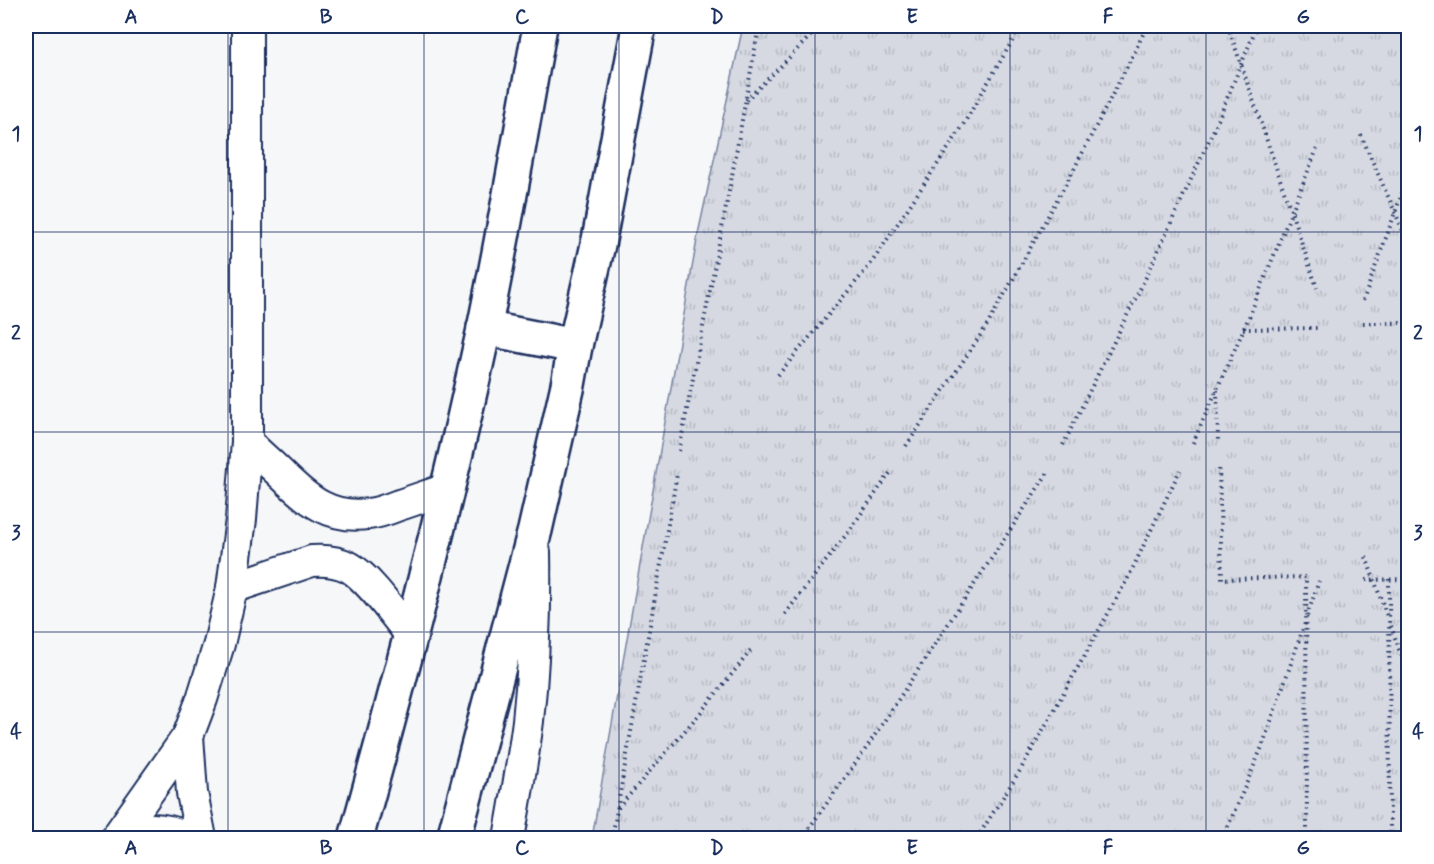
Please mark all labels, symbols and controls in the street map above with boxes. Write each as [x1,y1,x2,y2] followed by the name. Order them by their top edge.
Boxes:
[124,4,138,31] text: A
[320,4,333,31] text: B
[515,4,530,31] text: C
[710,4,724,31] text: D
[906,4,918,31] text: E
[1103,4,1114,31] text: F
[1296,4,1310,31] text: G
[12,121,20,148] text: 1
[1414,121,1422,148] text: 1
[11,320,21,347] text: 2
[1413,320,1423,347] text: 2
[11,520,21,547] text: 3
[1413,520,1423,547] text: 3
[10,719,22,746] text: 4
[1412,719,1424,746] text: 4
[124,835,138,862] text: A
[320,835,333,862] text: B
[515,835,530,862] text: C
[710,835,724,862] text: D
[906,835,918,862] text: E
[1103,835,1114,862] text: F
[1296,835,1310,862] text: G

